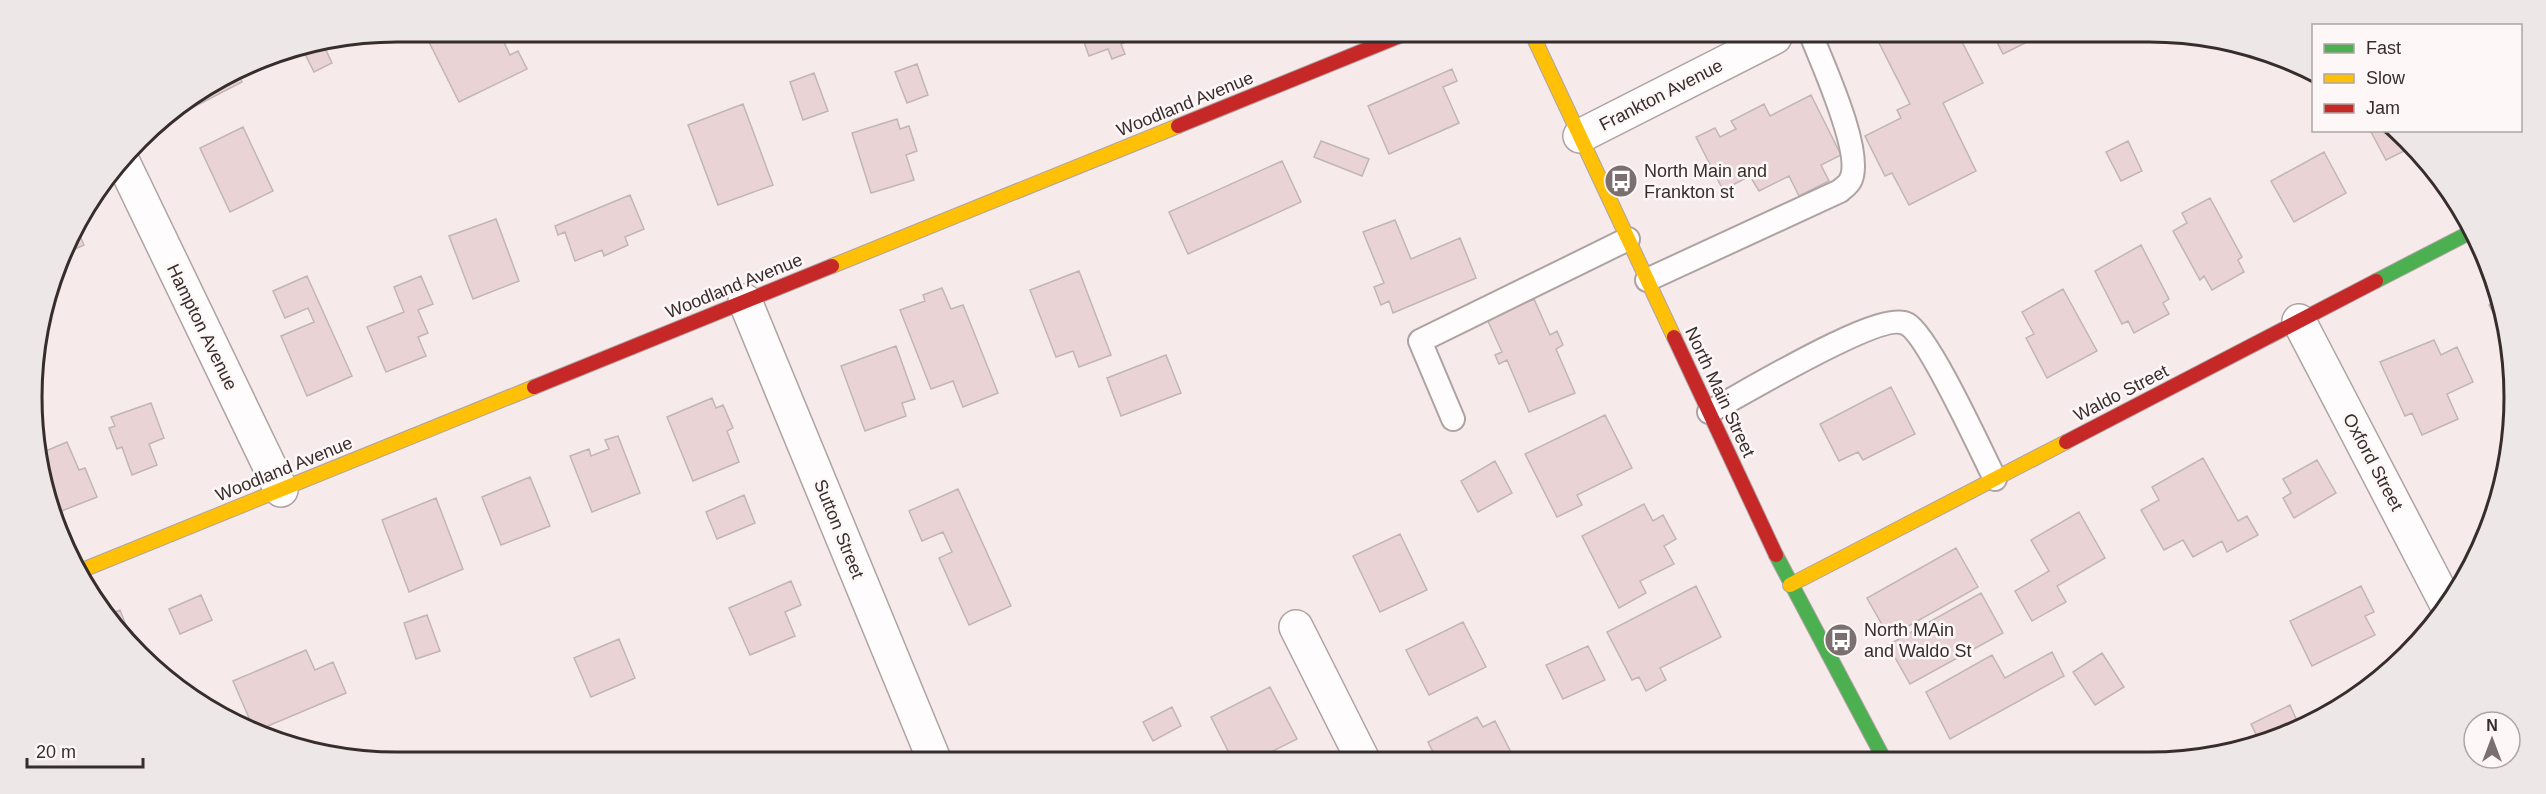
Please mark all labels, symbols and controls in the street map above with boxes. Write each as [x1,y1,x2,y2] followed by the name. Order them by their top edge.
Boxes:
[2312,24,2522,132] legend
[2366,38,2401,58] text: Fast
[1596,55,1726,135] street label: Frankton Avenue
[1114,67,1256,141] street label: Woodland Avenue
[2366,68,2406,88] text: Slow
[2366,98,2400,118] text: Jam
[1644,161,1767,202] place label: North Main and Frankton st
[1603,163,1639,199] bus stop icon: North Main and Frankton st
[663,249,805,323] street label: Woodland Avenue
[163,261,241,393] street label: Hampton Avenue
[1681,324,1759,460] street label: North Main Street
[2070,361,2172,425] street label: Waldo Street
[2339,410,2407,514] street label: Oxford Street
[213,432,355,506] street label: Woodland Avenue
[810,477,868,581] street label: Sutton Street
[1864,620,1971,661] place label: North MAin and Waldo St
[1823,622,1859,658] bus stop icon: North MAin and Waldo St
[2462,710,2522,770] north arrow
[2486,717,2498,734] text: N
[27,731,142,769] scale bar
[36,742,76,762] text: 20 m

